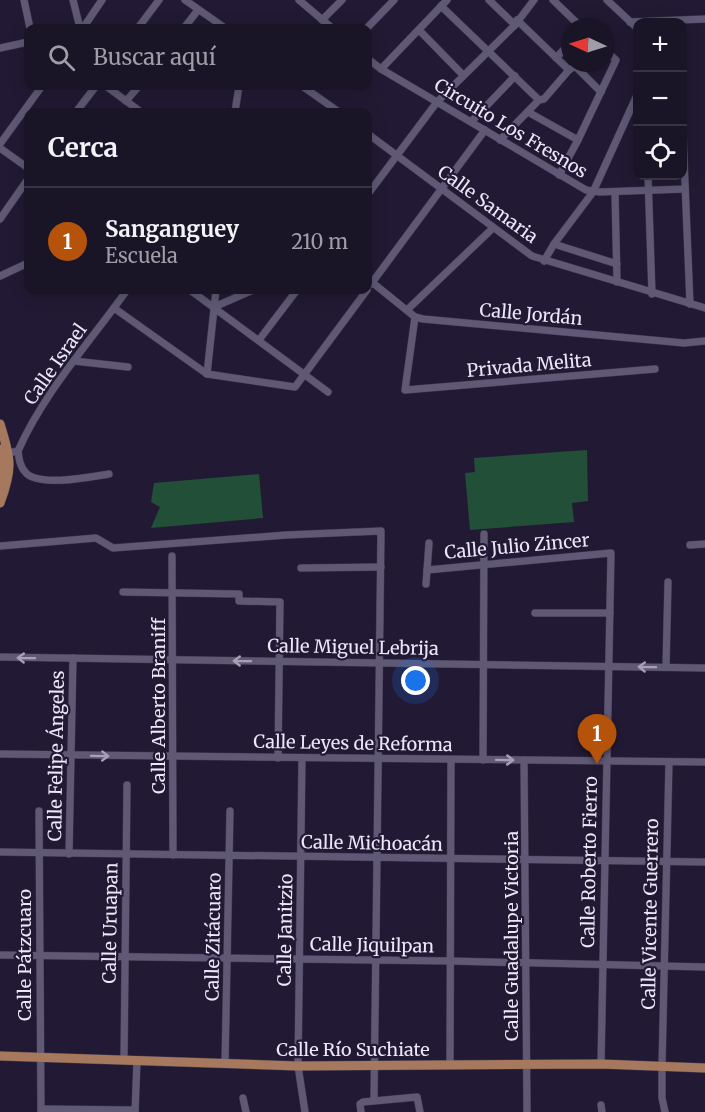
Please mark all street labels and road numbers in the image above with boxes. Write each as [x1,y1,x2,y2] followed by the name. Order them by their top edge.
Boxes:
[430,73,592,183] street label: Circuito Los Fresnos
[433,160,543,248] street label: Calle Samaria
[479,298,583,330] street label: Calle Jordán
[19,318,92,409] street label: Calle Israel
[466,348,593,382] street label: Privada Melita
[444,528,590,564] street label: Calle Julio Zincer
[147,617,170,794] street label: Calle Alberto Braniff
[267,634,439,660] street label: Calle Miguel Lebrija
[43,670,69,842] street label: Calle Felipe Ángeles
[253,730,453,756] street label: Calle Leyes de Reforma
[576,776,602,948] street label: Calle Roberto Fierro
[637,818,663,1010] street label: Calle Vicente Guerrero
[301,830,443,856] street label: Calle Michoacán
[500,830,523,1041] street label: Calle Guadalupe Victoria
[97,862,123,984] street label: Calle Uruapan
[200,873,226,1001] street label: Calle Zitácuaro
[273,873,297,987] street label: Calle Janitzio
[13,889,36,1021] street label: Calle Pátzcuaro
[310,932,434,958] street label: Calle Jiquilpan
[276,1038,430,1061] street label: Calle Río Suchiate

